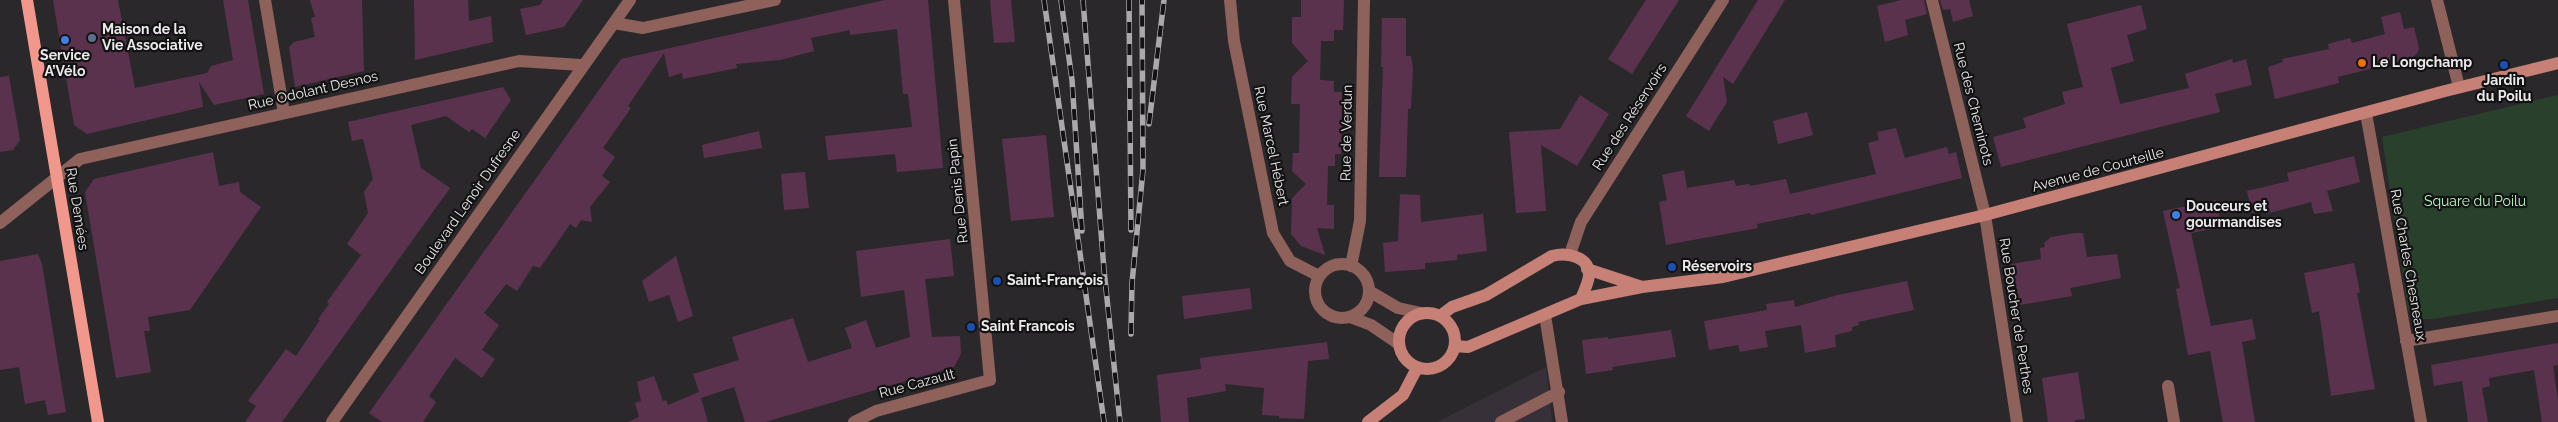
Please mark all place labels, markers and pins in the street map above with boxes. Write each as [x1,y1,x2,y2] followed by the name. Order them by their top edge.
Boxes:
[102,22,203,54] place label: Maison de la Vie Associative
[86,32,98,44] marker: Maison de la Vie Associative
[59,34,71,46] marker: Service A’Vélo
[40,48,90,80] place label: Service A’Vélo
[2372,55,2472,71] place label: Le Longchamp
[2356,57,2368,69] marker: Le Longchamp
[2498,59,2510,71] marker: Jardin du Poilu
[2477,73,2531,105] place label: Jardin du Poilu
[2186,199,2282,232] place label: Douceurs et gourmandises
[2170,209,2182,221] marker: Douceurs et gourmandises
[1682,259,1752,275] place label: Réservoirs
[1666,261,1678,273] marker: Réservoirs
[1007,273,1103,289] place label: Saint-François
[991,275,1003,287] marker: Saint-François
[981,319,1075,335] place label: Saint Francois
[965,321,977,333] marker: Saint Francois

